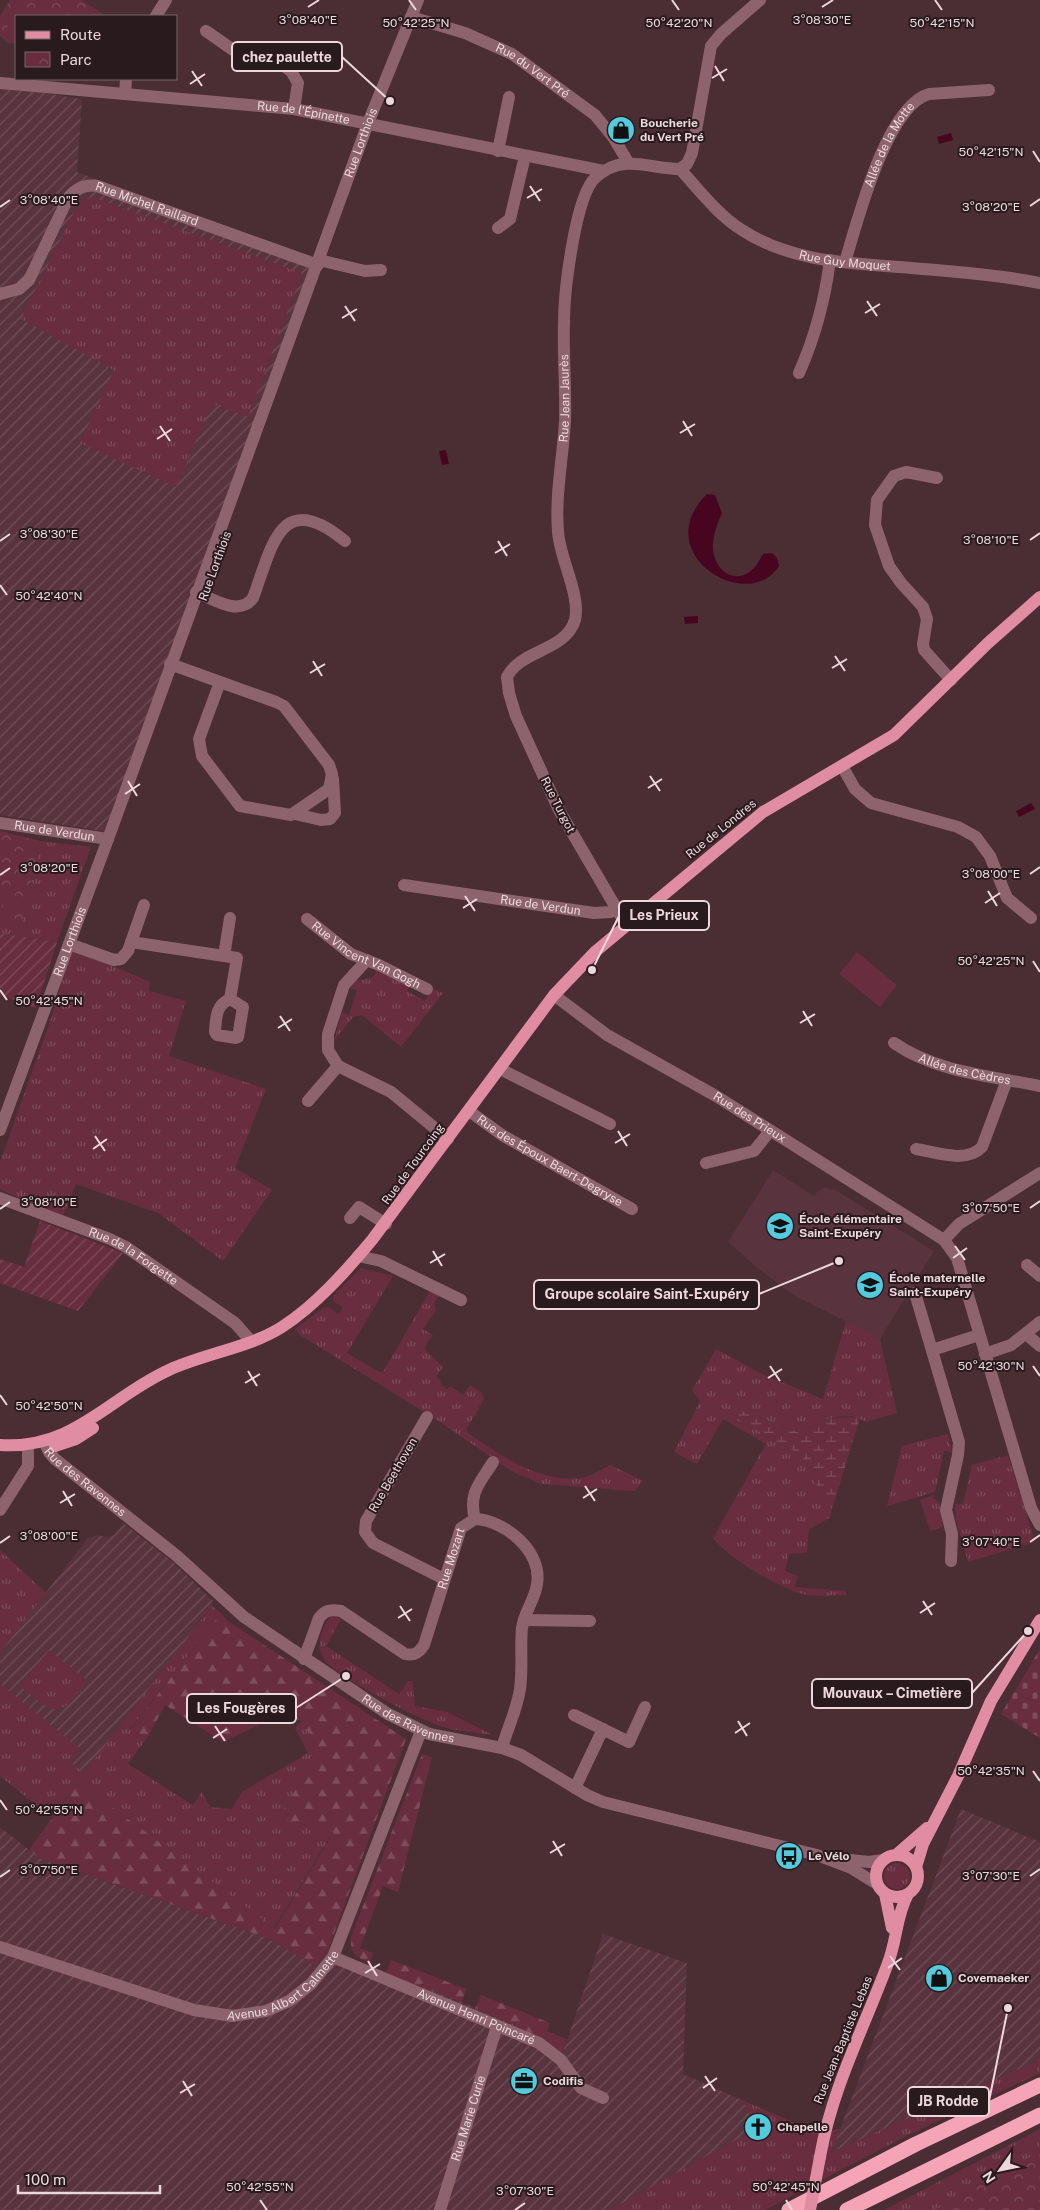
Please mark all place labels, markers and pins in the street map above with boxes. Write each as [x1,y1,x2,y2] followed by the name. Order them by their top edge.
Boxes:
[232,42,342,71] callout: chez paulette
[606,115,636,145] shop icon: Boucherie du Vert Pré
[640,116,704,144] place label: Boucherie du Vert Pré
[619,901,709,930] callout: Les Prieux
[765,1211,795,1241] school or university icon: École élémentaire Saint-Exupéry
[799,1212,902,1240] place label: École élémentaire Saint-Exupéry
[855,1270,885,1300] school or university icon: École maternelle Saint-Exupéry
[889,1271,986,1299] place label: École maternelle Saint-Exupéry
[534,1280,759,1309] callout: Groupe scolaire Saint-Exupéry
[812,1679,972,1708] callout: Mouvaux – Cimetière
[187,1694,296,1723] callout: Les Fougères
[774,1841,804,1871] bus stop icon: Le Vélo
[808,1849,849,1863] place label: Le Vélo
[924,1963,954,1993] shop icon: Covemaeker
[958,1971,1029,1985] place label: Covemaeker
[509,2066,539,2096] office icon: Codifis
[543,2074,583,2088] place label: Codifis
[908,2087,989,2116] callout: JB Rodde
[743,2112,773,2142] church icon: Chapelle
[777,2120,828,2134] place label: Chapelle

